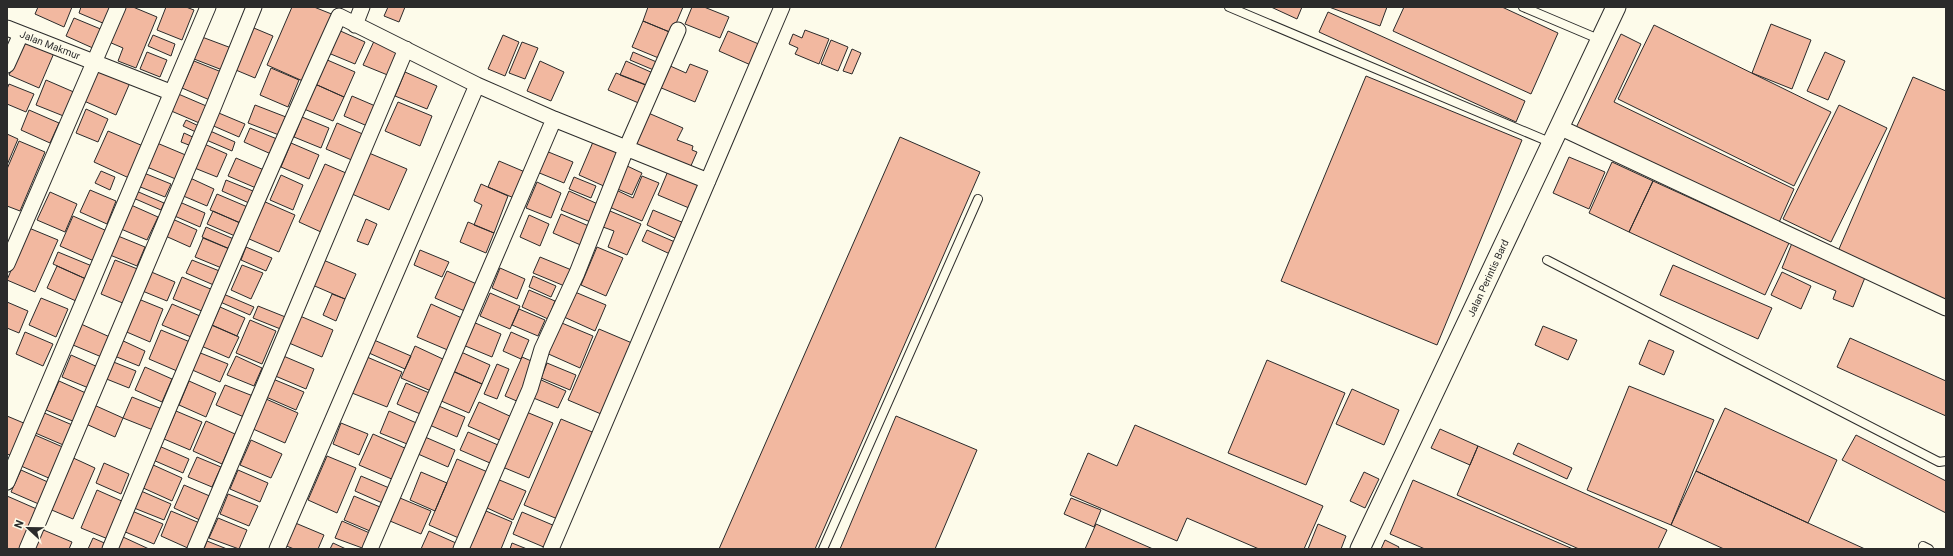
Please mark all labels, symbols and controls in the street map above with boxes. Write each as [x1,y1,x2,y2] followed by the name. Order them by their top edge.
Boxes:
[18,28,82,62] street label: Jalan Makmur
[1465,238,1511,318] street label: Jalan Perintis Bard
[8,508,48,548] north arrow
[12,518,27,530] text: N

